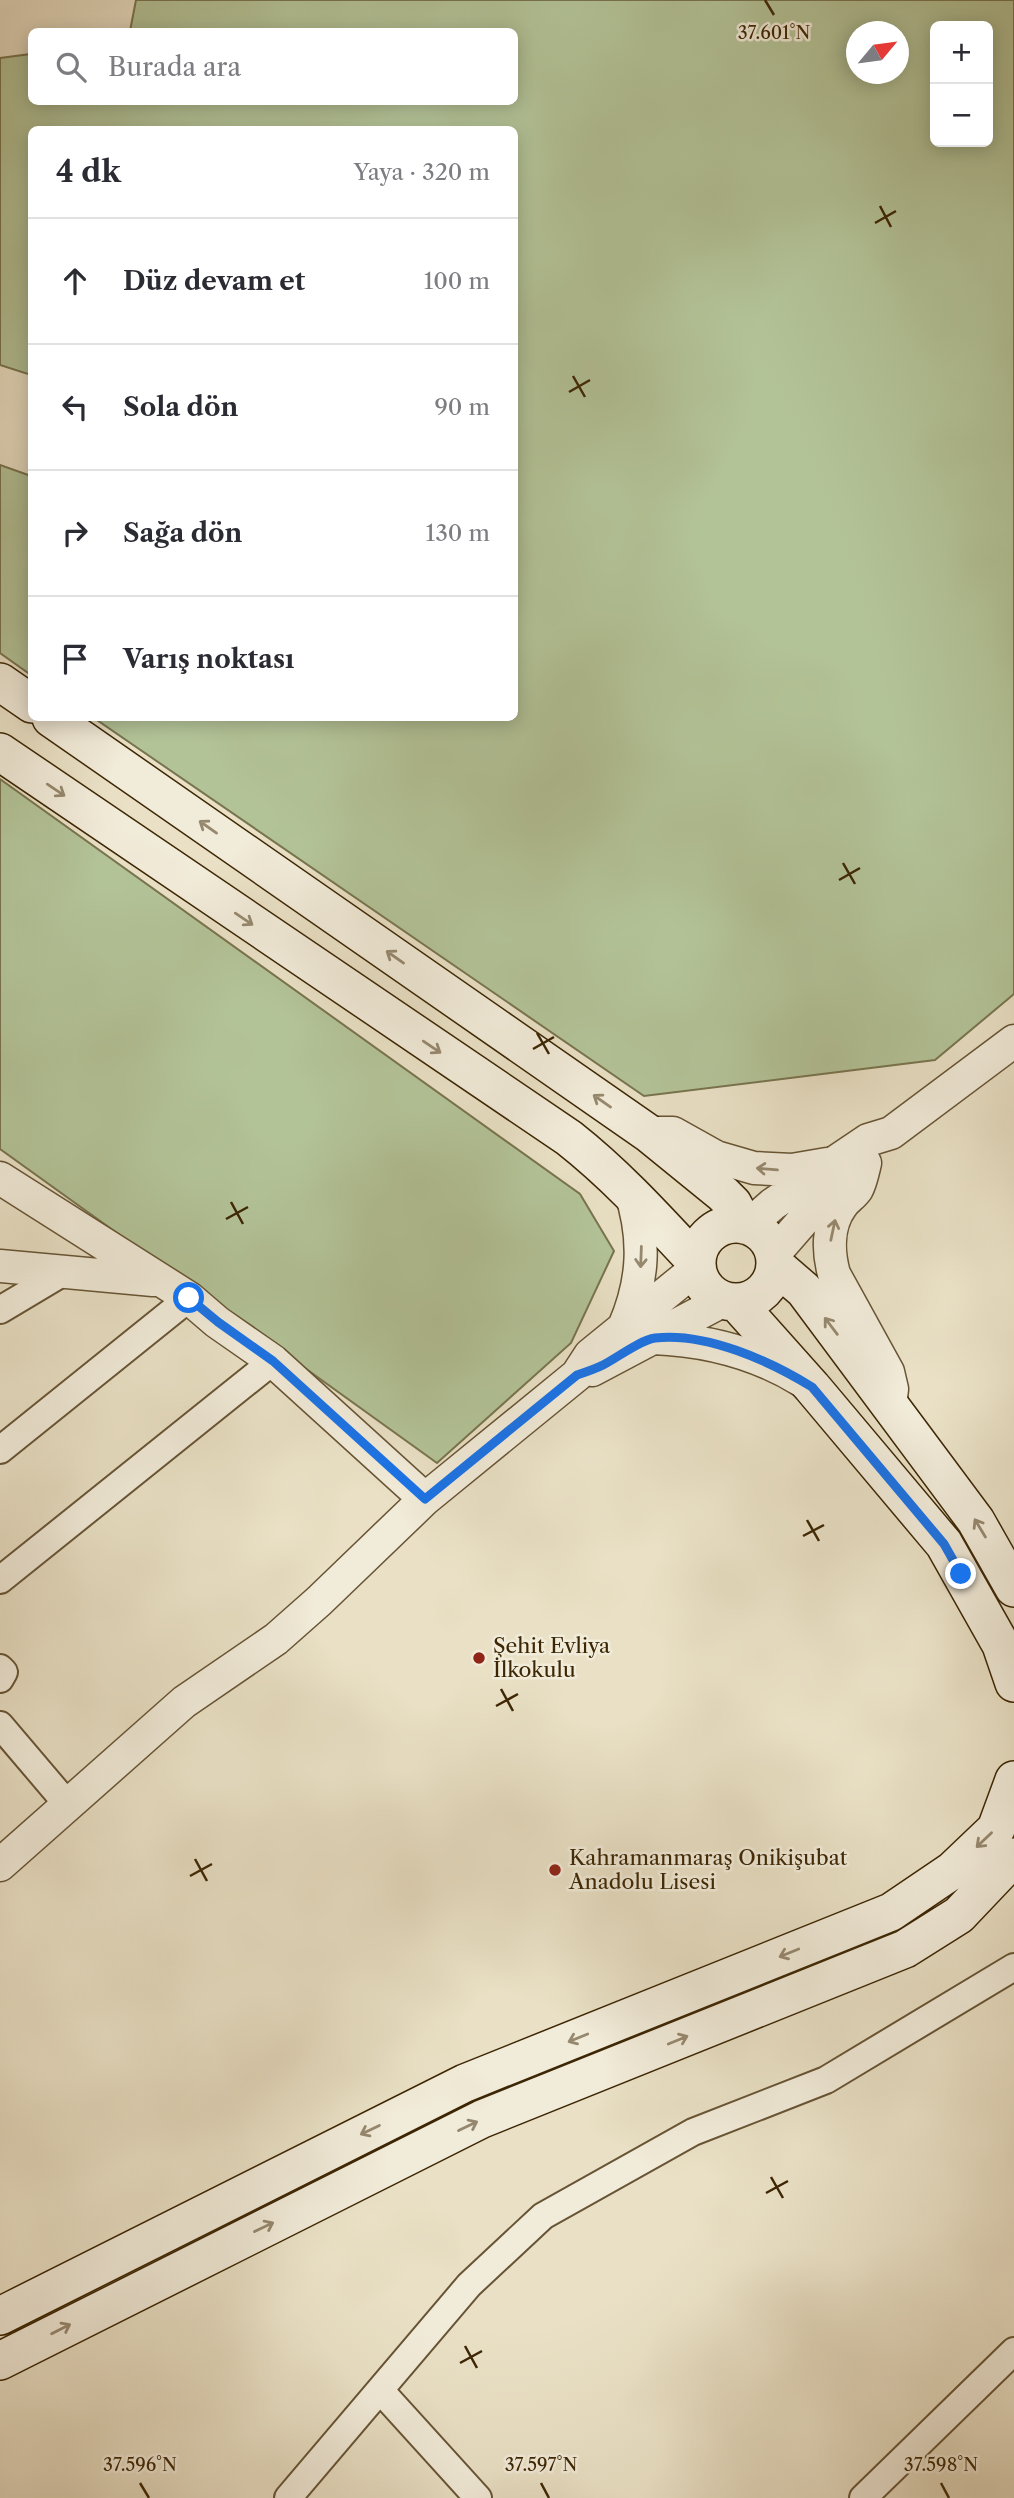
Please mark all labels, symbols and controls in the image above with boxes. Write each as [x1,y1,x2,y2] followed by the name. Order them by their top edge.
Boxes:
[846,21,909,84] north arrow
[930,21,993,147] map controls
[930,21,993,84] button: +
[738,22,810,44] text: 37.601°N
[28,28,518,105] search box
[52,48,90,86] icon: search
[108,51,241,83] text: Burada ara
[930,84,993,147] button: −
[56,153,121,190] text: 4 dk
[354,158,490,186] text: Yaya · 320 m
[56,262,94,300] icon: ahead
[123,265,305,297] text: Düz devam et
[424,267,490,295] text: 100 m
[56,388,94,426] icon: left
[123,391,238,423] text: Sola dön
[434,393,490,421] text: 90 m
[56,514,94,552] icon: right
[123,517,242,549] text: Sağa dön
[426,519,490,547] text: 130 m
[56,640,94,678] icon: arrive
[123,643,294,675] text: Varış noktası
[46,784,66,798] one-way arrow
[199,820,218,834] one-way arrow
[234,912,253,926] one-way arrow
[386,950,405,964] one-way arrow
[422,1040,441,1054] one-way arrow
[593,1094,612,1108] one-way arrow
[756,1162,779,1175] one-way arrow
[826,1219,840,1242] one-way arrow
[635,1245,648,1268] one-way arrow
[173,1282,204,1313] route start
[823,1317,838,1335] one-way arrow
[973,1519,987,1539] one-way arrow
[945,1558,976,1589] route end
[493,1633,611,1682] place label: Şehit Evliya İlkokulu
[471,1650,487,1666] marker: Şehit Evliya İlkokulu
[976,1832,993,1849] one-way arrow
[568,1845,848,1894] place label: Kahramanmaraş Onikişubat Anadolu Lisesi
[547,1862,563,1878] marker: Kahramanmaraş Onikişubat Anadolu Lisesi
[779,1947,801,1960] one-way arrow
[568,2032,589,2045] one-way arrow
[667,2032,689,2045] one-way arrow
[457,2118,477,2132] one-way arrow
[360,2124,381,2138] one-way arrow
[253,2220,274,2234] one-way arrow
[50,2322,71,2336] one-way arrow
[103,2454,177,2476] text: 37.596°N
[505,2454,577,2476] text: 37.597°N
[904,2454,978,2476] text: 37.598°N

